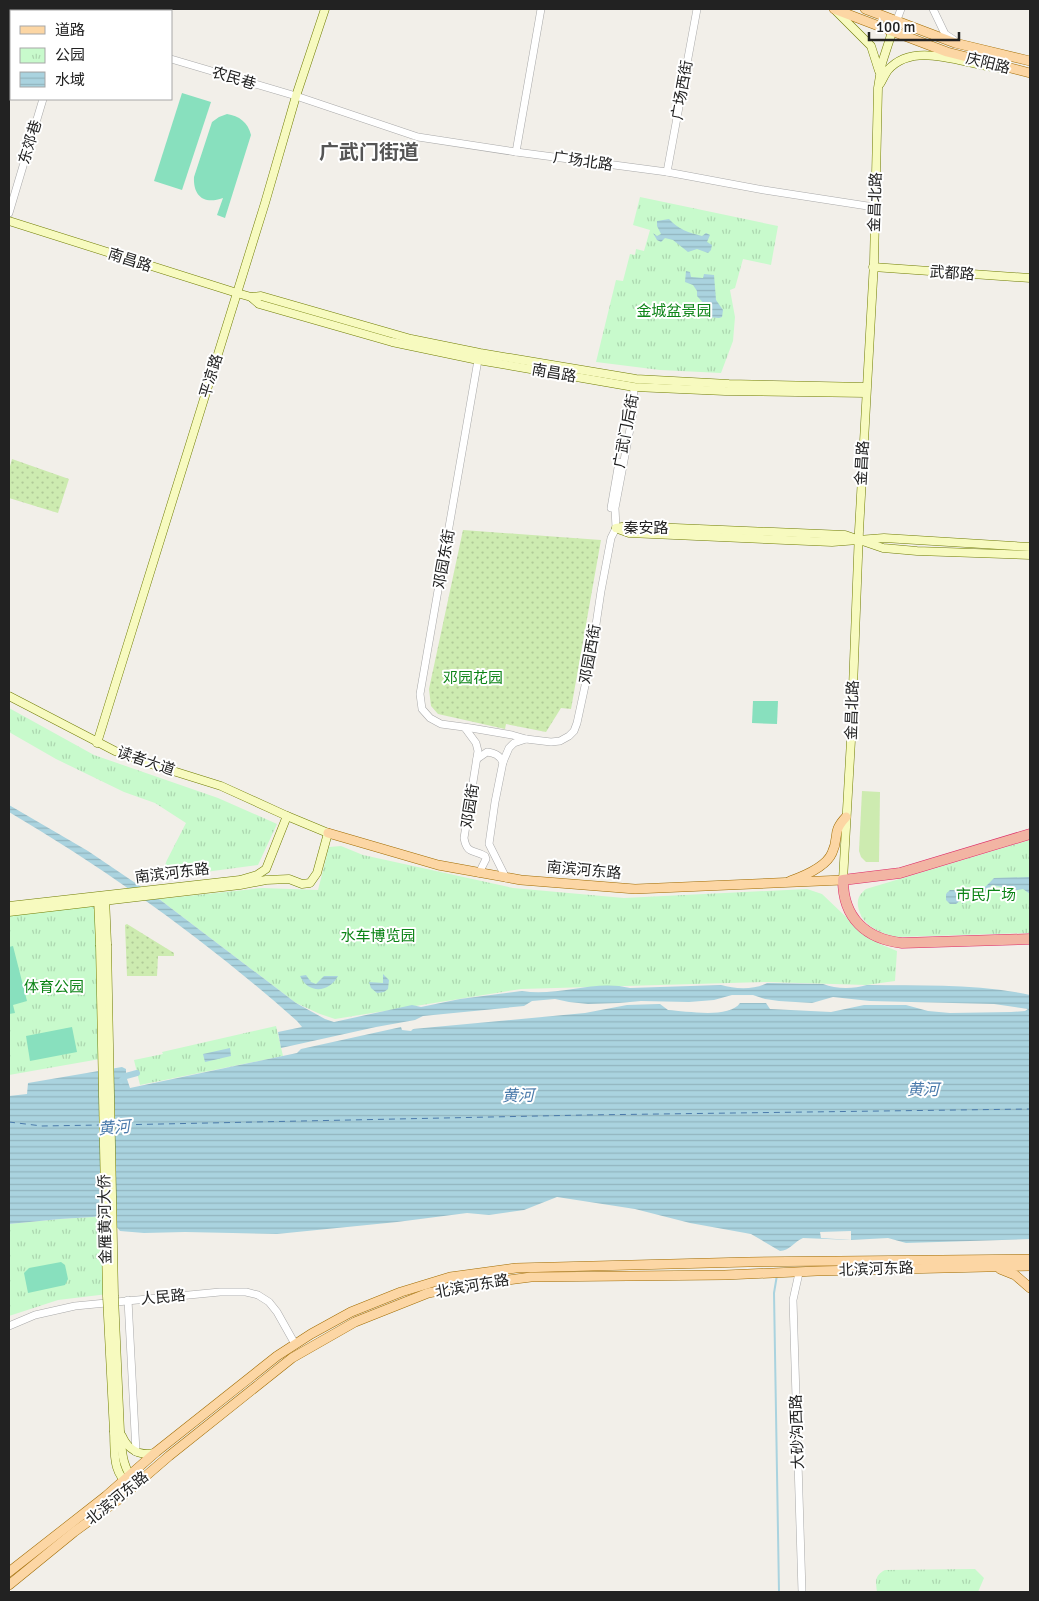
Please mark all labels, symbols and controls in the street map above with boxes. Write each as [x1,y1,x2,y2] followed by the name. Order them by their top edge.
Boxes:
[10,10,172,100] legend
[869,10,959,42] scale bar
[876,18,916,36] text: 100 m
[55,21,85,39] text: 道路
[55,46,85,64] text: 公园
[964,49,1012,77] street label: 庆阳路
[668,59,696,121] street label: 广场西街
[210,63,258,93] street label: 农民巷
[55,71,85,89] text: 水域
[15,118,45,166] street label: 东郊巷
[319,140,419,165] district label: 广武门街道
[552,148,614,174] street label: 广场北路
[865,172,885,232] street label: 金昌北路
[106,244,154,276] street label: 南昌路
[929,262,975,284] street label: 武都路
[636,302,712,320] park label: 金城盆景园
[196,352,226,400] street label: 平凉路
[530,360,578,386] street label: 南昌路
[610,392,642,470] street label: 广武门后街
[852,440,872,486] street label: 金昌路
[623,519,669,537] street label: 秦安路
[430,528,458,590] street label: 邓园东街
[576,623,604,685] street label: 邓园西街
[443,669,503,687] park label: 邓园花园
[842,680,862,740] street label: 金昌北路
[115,743,177,779] street label: 读者大道
[458,782,482,830] street label: 邓园街
[546,858,622,882] street label: 南滨河东路
[134,859,210,887] street label: 南滨河东路
[956,886,1016,904] park label: 市民广场
[340,927,416,945] park label: 水车博览园
[24,978,84,996] park label: 体育公园
[907,1080,942,1100] water label: 黄河
[502,1086,537,1106] water label: 黄河
[97,1116,134,1139] water label: 黄河
[95,1174,115,1264] street label: 金雁黄河大侨
[838,1259,914,1279] street label: 北滨河东路
[433,1271,511,1301] street label: 北滨河东路
[140,1286,186,1308] street label: 人民路
[787,1394,807,1470] street label: 大砂沟西路
[82,1467,152,1529] street label: 北滨河东路

